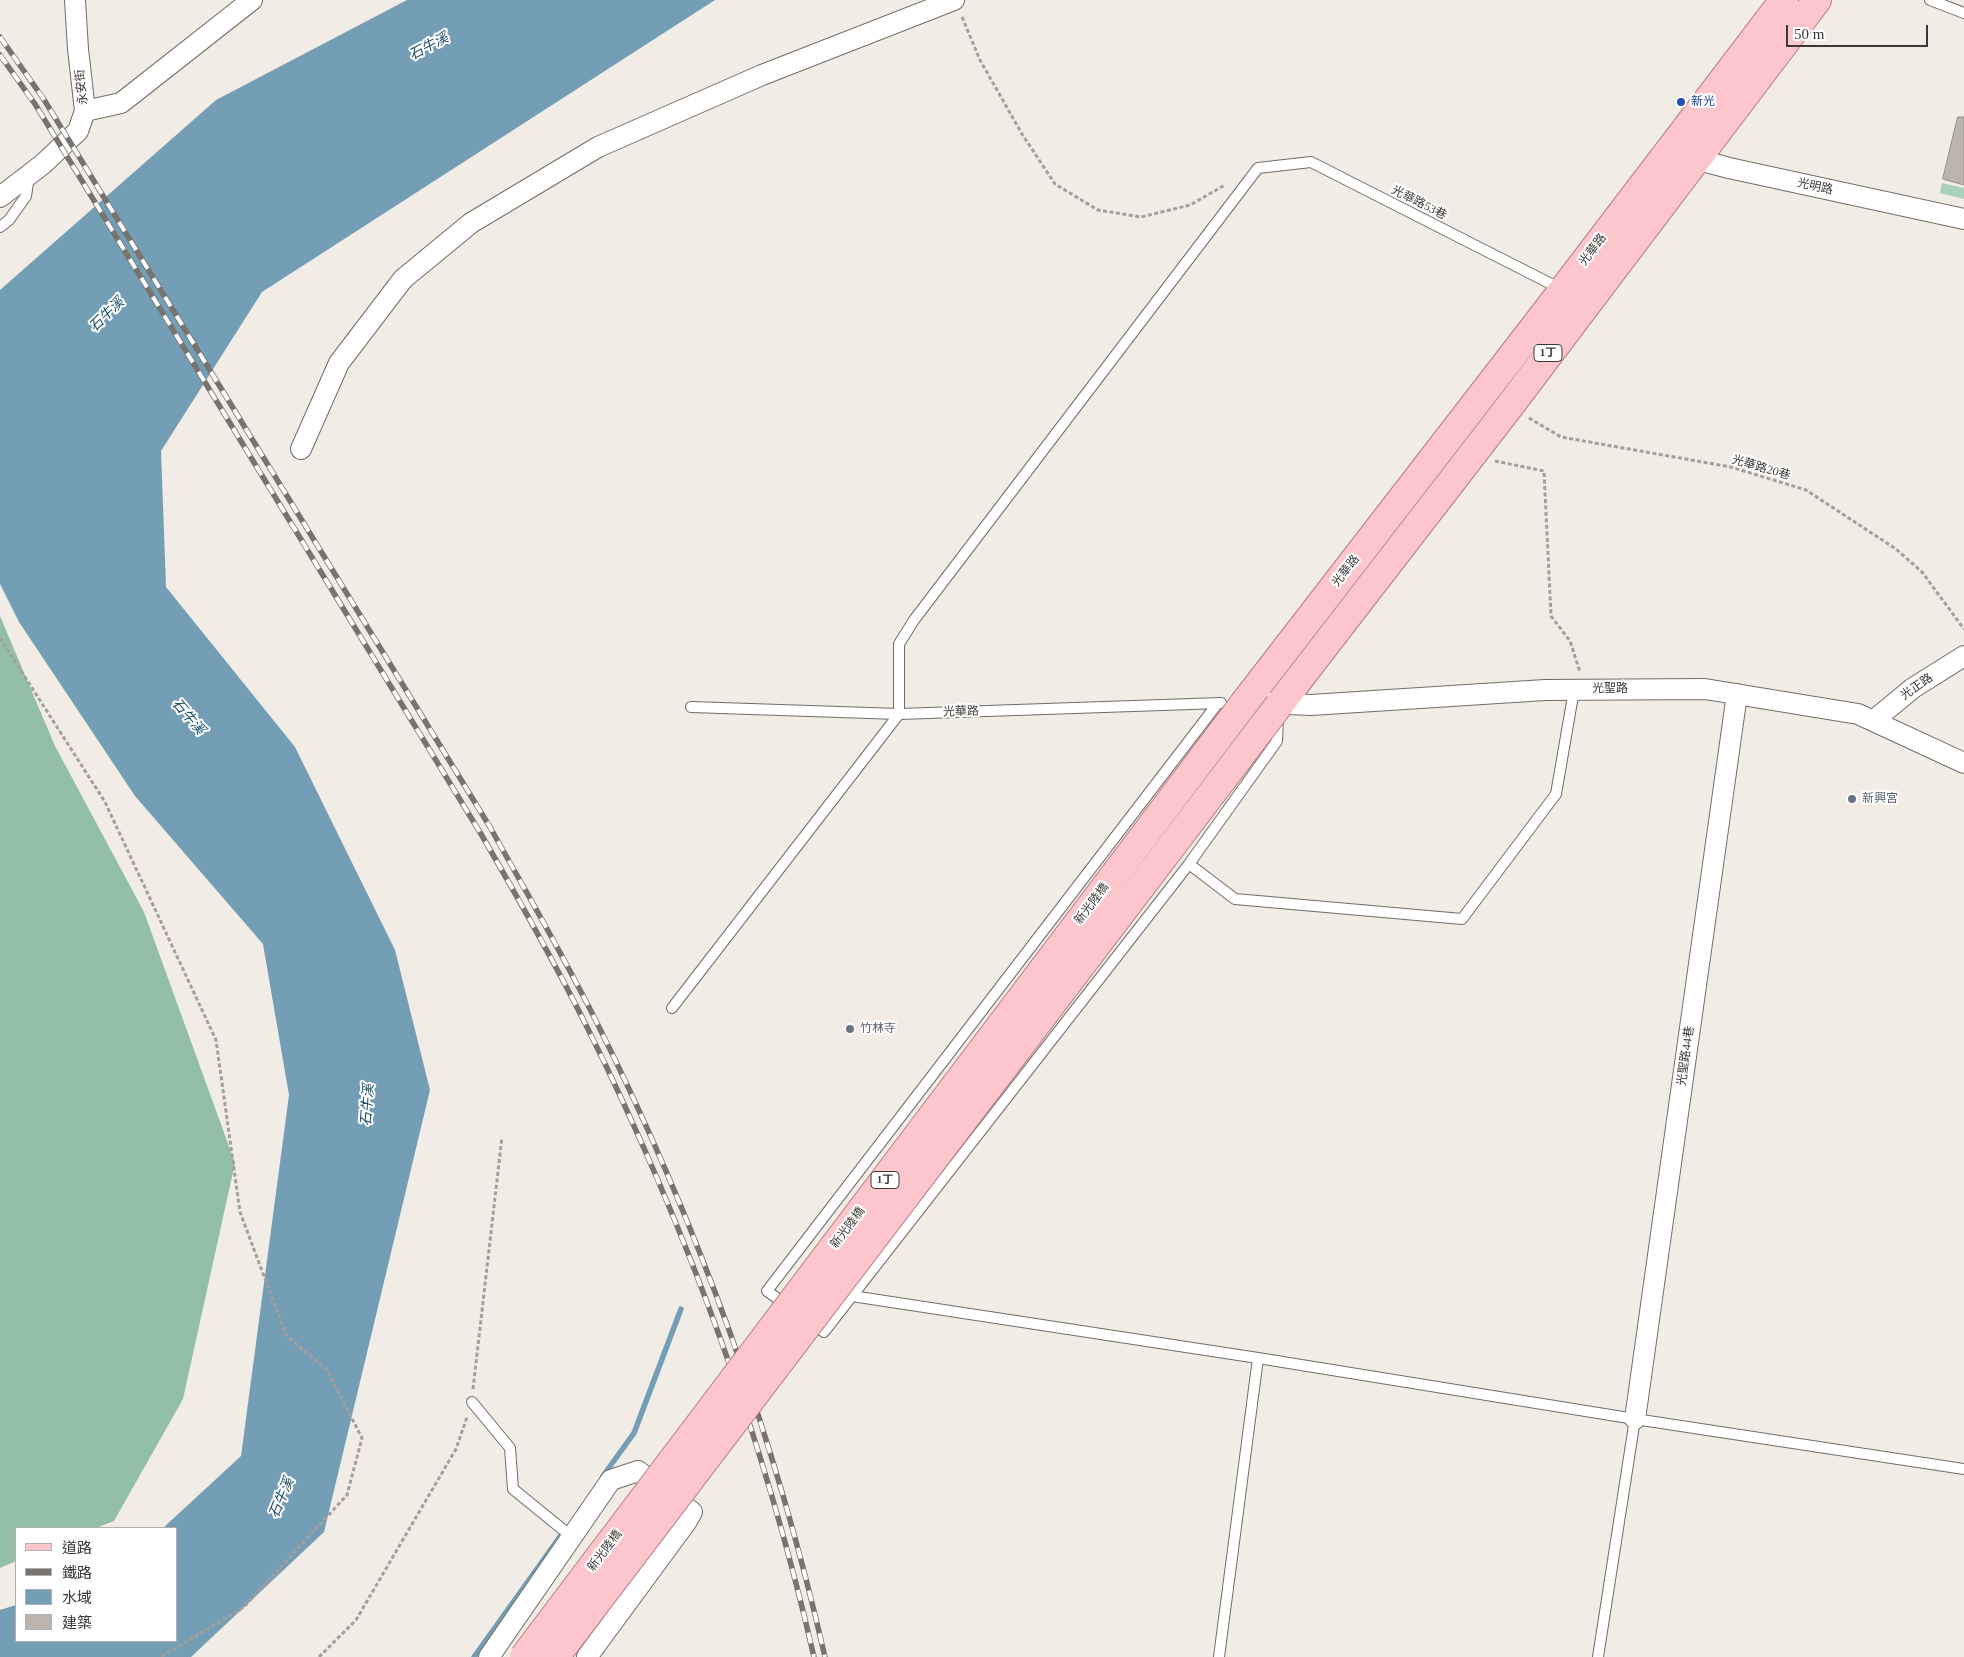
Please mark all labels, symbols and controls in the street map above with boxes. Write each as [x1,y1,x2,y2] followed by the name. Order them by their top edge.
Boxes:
[1789,15,1932,47] scale bar
[1794,26,1824,42] text: 50 m
[407,30,451,64] water label: 石牛溪
[73,68,91,106] street label: 永安街
[1691,95,1715,109] place label: 新光
[1675,96,1687,108] marker: 新光
[1796,176,1834,198] street label: 光明路
[1389,183,1449,223] street label: 光華路53巷
[1576,231,1610,269] street label: 光華路
[86,294,128,336] water label: 石牛溪
[1534,344,1562,362] road number: 1丁
[1730,453,1792,483] street label: 光華路20巷
[1329,552,1363,590] street label: 光華路
[1898,671,1936,703] street label: 光正路
[1592,682,1628,696] street label: 光聖路
[168,696,208,738] water label: 石牛溪
[943,704,979,720] street label: 光華路
[1862,792,1898,806] place label: 新興宮
[1846,793,1858,805] marker: 新興宮
[1072,880,1112,928] street label: 新光陸橋
[860,1022,896,1036] place label: 竹林寺
[844,1023,856,1035] marker: 竹林寺
[1675,1025,1697,1087] street label: 光聖路44巷
[358,1083,378,1127] water label: 石牛溪
[871,1172,899,1188] road number: 1丁
[828,1204,868,1252] street label: 新光陸橋
[266,1475,298,1521] water label: 石牛溪
[15,1527,178,1642] legend
[585,1527,625,1575] street label: 新光陸橋
[62,1540,92,1556] text: 道路
[62,1565,92,1581] text: 鐵路
[62,1590,92,1606] text: 水域
[62,1615,92,1631] text: 建築

